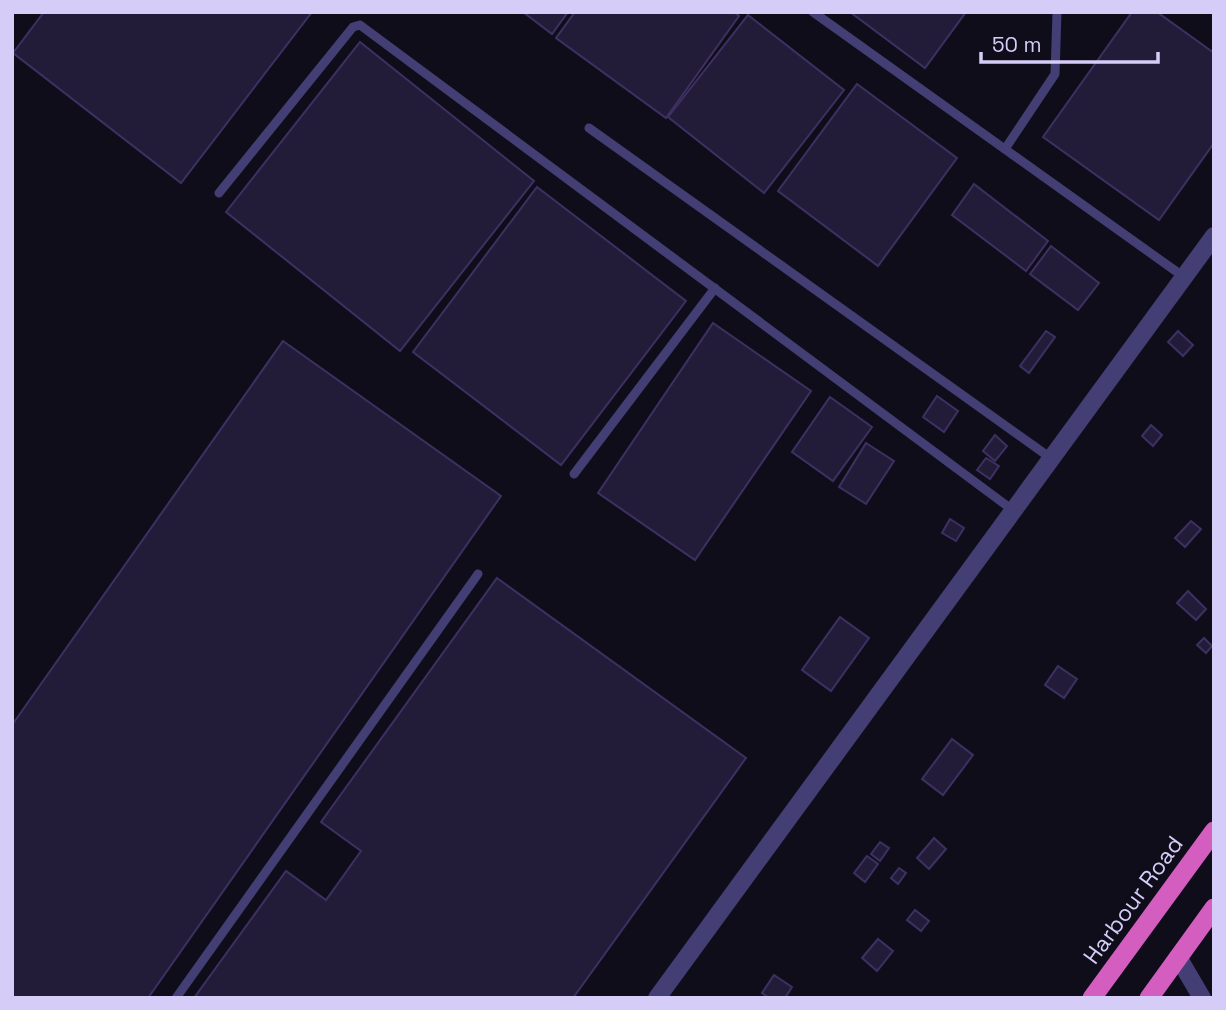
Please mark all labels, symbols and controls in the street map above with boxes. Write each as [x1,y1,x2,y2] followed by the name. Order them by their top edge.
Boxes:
[981,21,1158,65] scale bar
[992,31,1042,58] text: 50 m
[1076,830,1190,970] street label: Harbour Road

